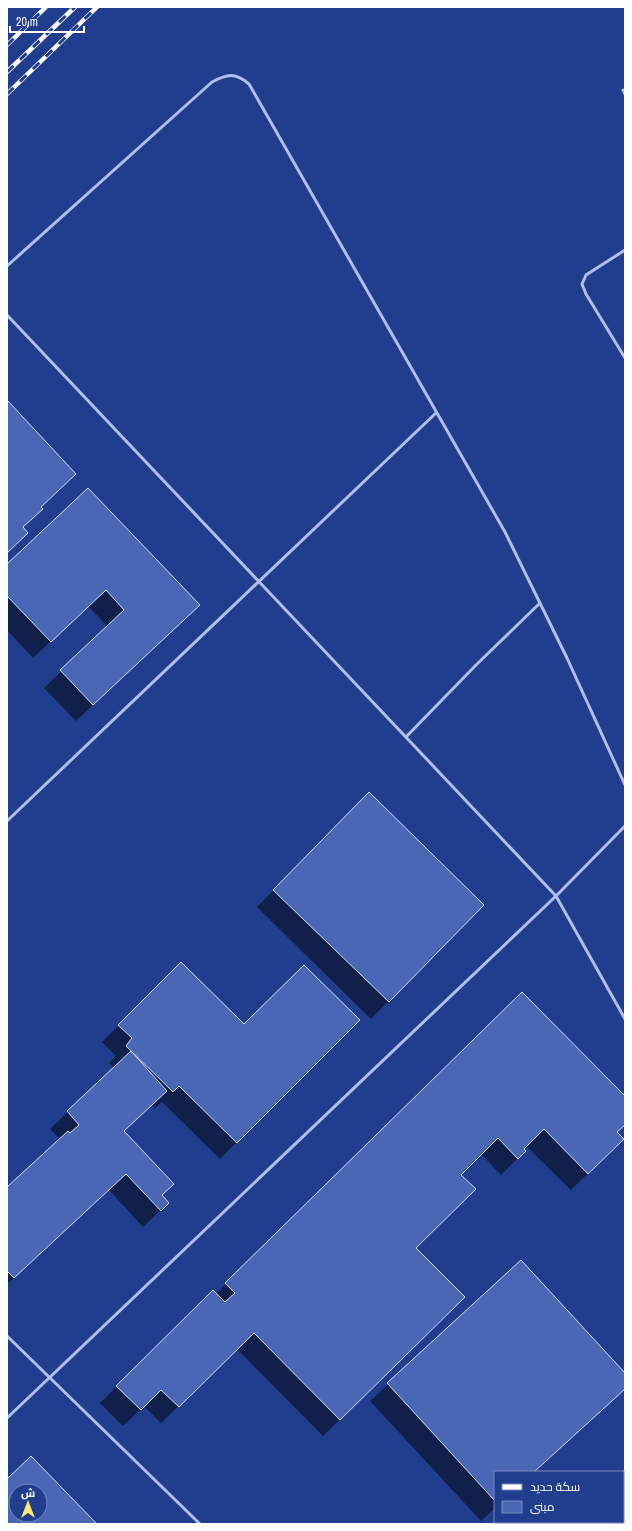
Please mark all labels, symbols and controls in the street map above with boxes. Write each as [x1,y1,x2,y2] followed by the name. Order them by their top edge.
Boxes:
[10,8,84,34] scale bar
[16,14,38,30] text: 20 m
[494,1471,624,1523] legend
[530,1479,580,1495] text: سكة حديد
[8,1483,48,1523] north arrow
[21,1486,35,1500] text: ش
[530,1499,555,1515] text: مبنى

